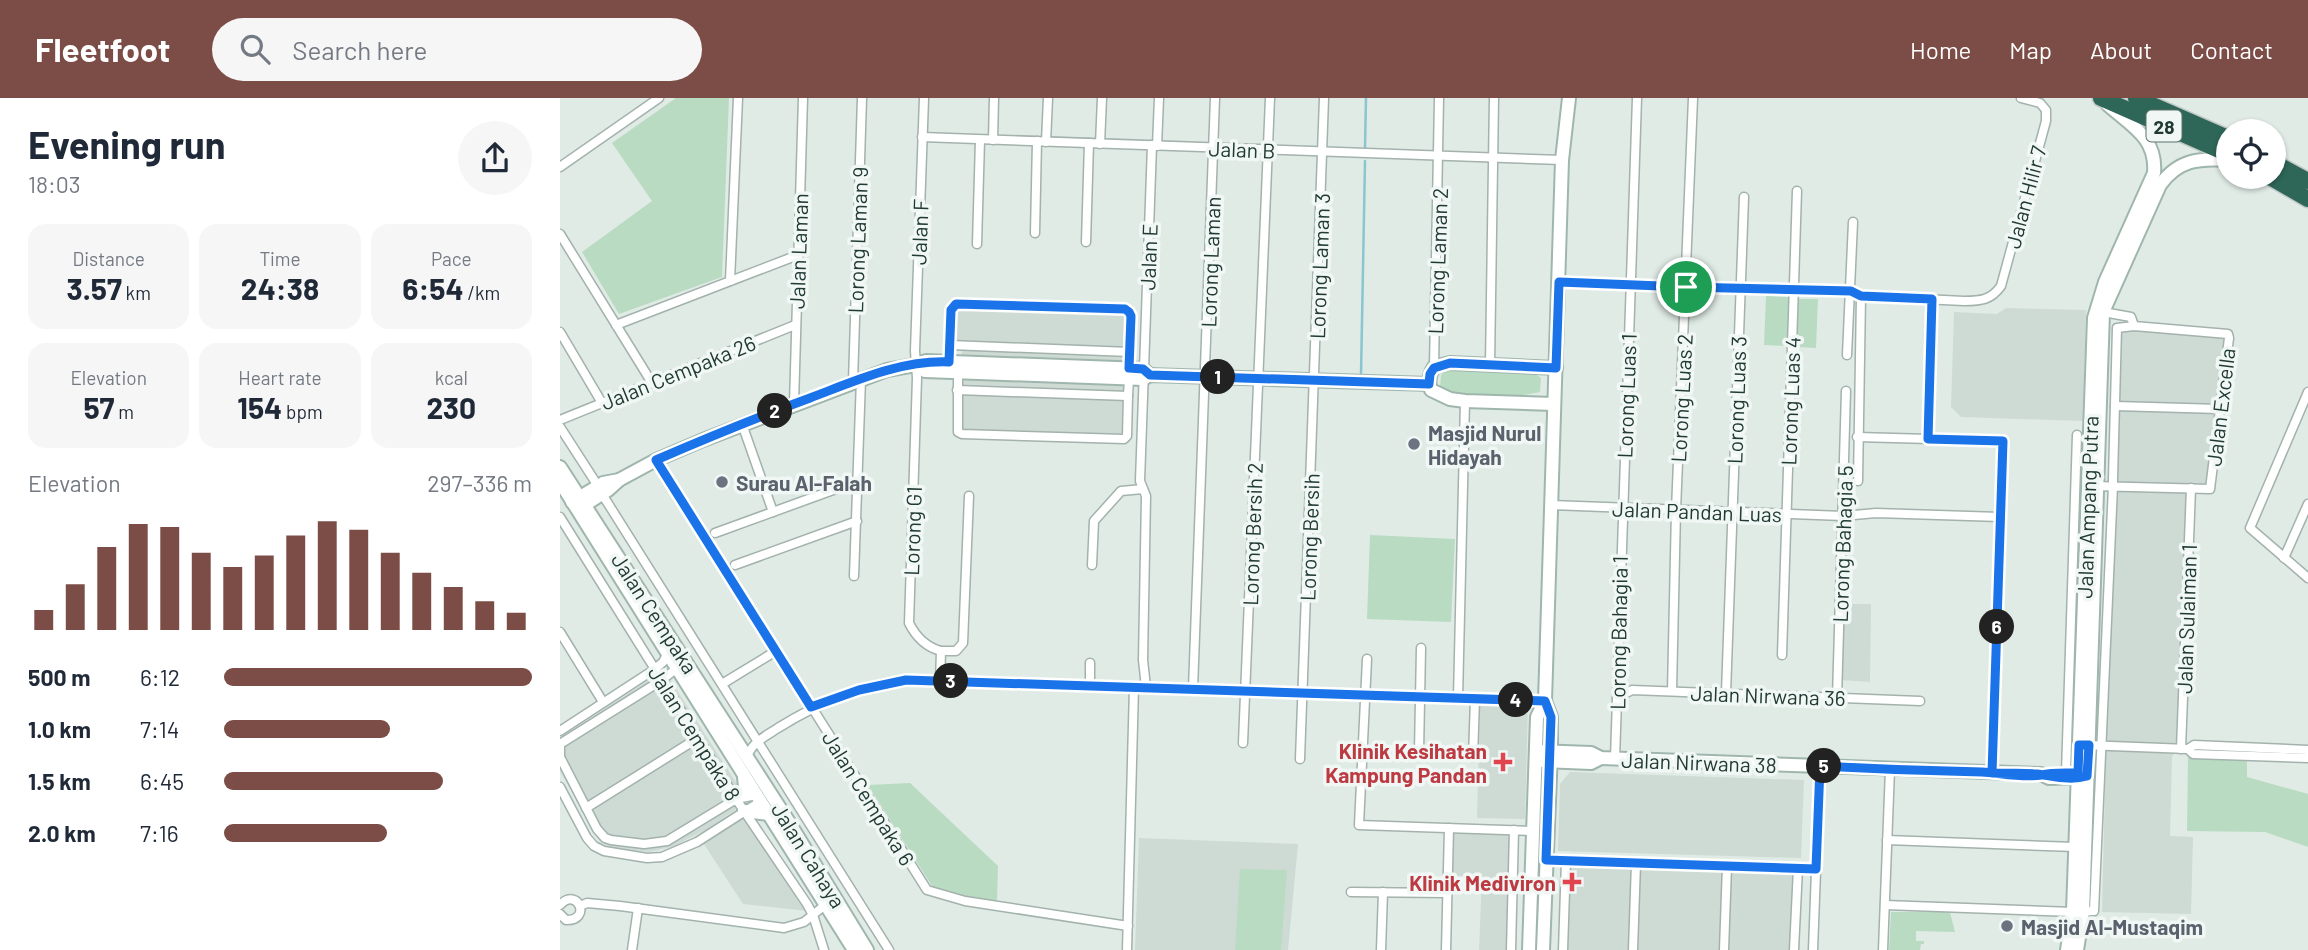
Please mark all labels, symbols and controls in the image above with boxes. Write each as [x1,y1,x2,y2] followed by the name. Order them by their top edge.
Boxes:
[212,18,702,81] search box
[35,29,170,69] text: Fleetfoot
[236,30,274,68] icon: search
[292,34,427,65] text: Search here
[1910,35,1971,64] text: Home
[2009,35,2052,64] text: Map
[2090,35,2152,64] text: About
[2190,35,2273,64] text: Contact
[2146,110,2182,142] road number: 28
[2216,119,2286,189] map controls
[2216,119,2286,189] button: locate
[28,121,226,167] text: Evening run
[458,121,532,195] button: share
[1208,135,1276,163] street label: Jalan B
[1999,143,2051,251] street label: Jalan Hilir 7
[842,166,872,314] street label: Lorong Laman 9
[28,170,81,198] text: 18:03
[1422,187,1452,335] street label: Lorong Laman 2
[783,193,813,309] street label: Jalan Laman
[1304,193,1334,339] street label: Lorong Laman 3
[1195,196,1225,328] street label: Lorong Laman
[905,199,933,265] street label: Jalan F
[1134,223,1162,291] street label: Jalan E
[72,247,145,270] text: Distance
[259,247,301,270] text: Time
[431,247,472,270] text: Pace
[1656,257,1716,317] pin
[1667,268,1705,306] icon: arrive
[66,270,122,306] text: 3.57
[241,270,319,306] text: 24:38
[402,270,464,306] text: 6:54
[122,281,151,304] text: km
[464,281,500,304] text: /km
[597,330,759,414] street label: Jalan Cempaka 26
[1611,333,1641,459] street label: Lorong Luas 1
[1665,333,1697,463] street label: Lorong Luas 2
[1721,336,1751,464] street label: Lorong Luas 3
[1775,336,1805,466] street label: Lorong Luas 4
[2200,347,2240,467] street label: Jalan Excella
[1200,360,1236,394] pin: 1
[1214,365,1221,388] text: 1
[70,366,147,389] text: Elevation
[238,366,322,389] text: Heart rate
[435,366,468,389] text: kcal
[83,389,114,425] text: 57
[237,389,282,425] text: 154
[426,389,476,425] text: 230
[758,394,792,428] pin: 2
[769,399,780,422] text: 2
[114,400,134,423] text: m
[282,400,323,423] text: bpm
[2071,415,2103,599] street label: Jalan Ampang Putra
[1428,420,1541,469] place label: Masjid Nurul Hidayah
[1406,436,1422,452] marker: Masjid Nurul Hidayah
[1237,462,1267,606] street label: Lorong Bersih 2
[1827,465,1857,623] street label: Lorong Bahagia 5
[28,469,121,497] text: Elevation
[427,469,532,497] text: 297–336 m
[736,470,872,495] place label: Surau Al-Falah
[1294,473,1324,601] street label: Lorong Bersih
[714,474,730,490] marker: Surau Al-Falah
[898,486,926,576] street label: Lorong G1
[1612,496,1782,526] street label: Jalan Pandan Luas
[2171,544,2201,694] street label: Jalan Sulaiman 1
[607,548,703,678] street label: Jalan Cempaka
[1604,556,1632,710] street label: Lorong Bahagia 1
[1980,610,2014,644] pin: 6
[1991,615,2002,638] text: 6
[644,661,746,805] street label: Jalan Cempaka 8
[28,663,90,691] text: 500 m
[140,663,180,691] text: 6:12
[934,664,968,698] pin: 3
[945,669,956,692] text: 3
[1690,680,1846,710] street label: Jalan Nirwana 36
[1499,682,1534,718] pin: 4
[1510,688,1521,711] text: 4
[28,715,91,743] text: 1.0 km
[140,715,179,743] text: 7:14
[818,726,920,870] street label: Jalan Cempaka 6
[1325,738,1487,787] place label: Klinik Kesihatan Kampung Pandan
[1621,747,1777,777] street label: Jalan Nirwana 38
[1806,748,1842,784] pin: 5
[1493,752,1513,772] marker: Klinik Kesihatan Kampung Pandan
[1818,754,1829,777] text: 5
[28,767,91,795] text: 1.5 km
[140,767,184,795] text: 6:45
[767,798,851,912] street label: Jalan Cahaya
[28,819,96,847] text: 2.0 km
[140,819,179,847] text: 7:16
[1409,870,1556,895] place label: Klinik Mediviron
[1562,872,1582,892] marker: Klinik Mediviron
[2021,914,2203,939] place label: Masjid Al-Mustaqim
[1999,918,2015,934] marker: Masjid Al-Mustaqim

